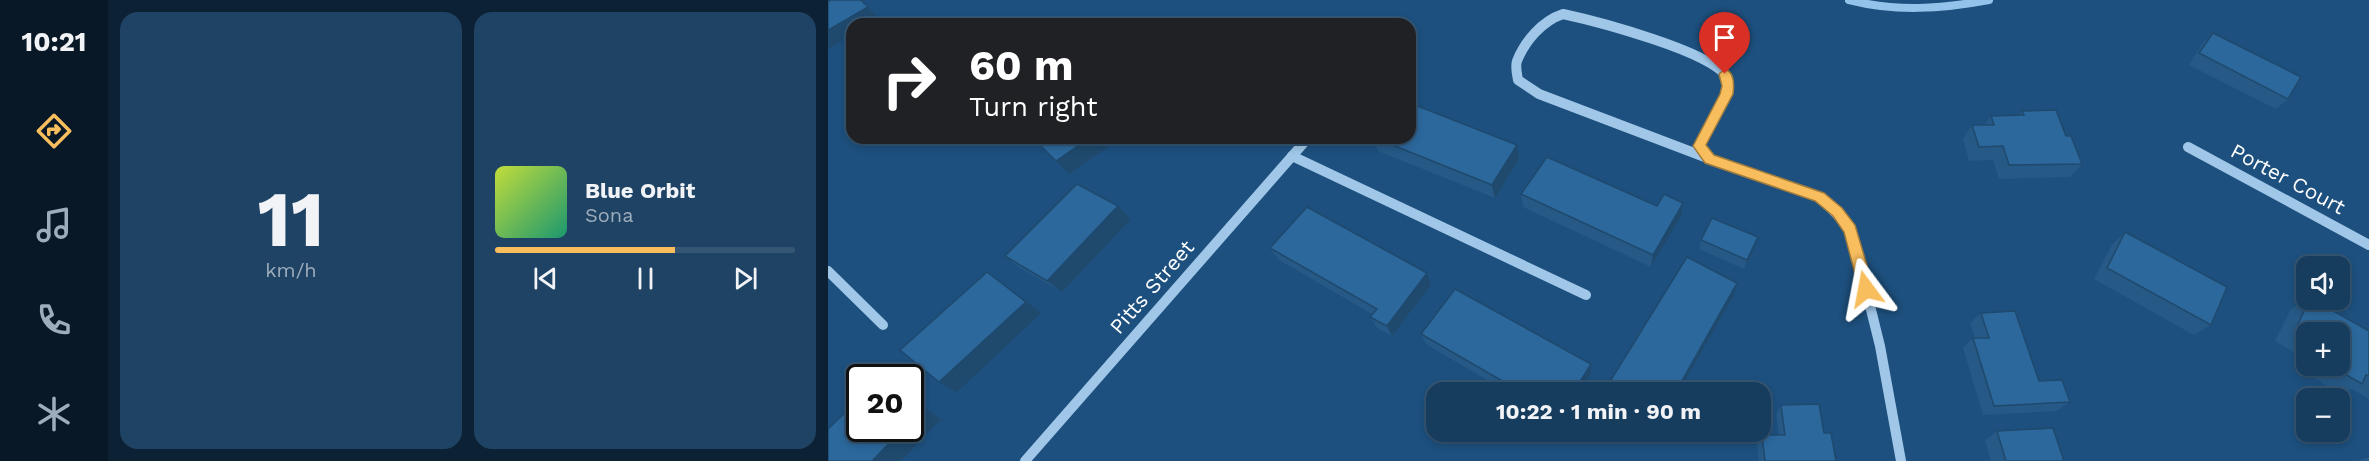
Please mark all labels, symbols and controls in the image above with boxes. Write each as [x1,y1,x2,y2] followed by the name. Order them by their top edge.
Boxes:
[1699,12,1750,74] pin
[1708,21,1741,54] icon: arrive
[22,26,86,58] text: 10:21
[969,41,1073,90] text: 60 m
[870,42,948,120] icon: right
[969,91,1098,123] text: Turn right
[33,110,75,152] icon: directions
[2227,138,2350,219] street label: Porter Court
[257,173,325,265] text: 11
[585,178,695,203] text: Blue Orbit
[585,203,634,227] text: Sona
[33,204,75,246] icon: music
[1104,235,1199,339] street label: Pitts Street
[2296,256,2350,442] map controls
[2296,256,2350,310] button: sound
[1834,257,1898,321] position arrow
[265,258,317,282] text: km/h
[529,262,562,295] icon: previous
[629,262,662,295] icon: pause
[729,262,762,295] icon: next
[33,299,75,341] icon: phone
[2296,322,2350,376] button: +
[846,364,924,442] speed limit sign: 20
[2296,388,2350,442] button: −
[33,393,75,435] icon: climate
[1496,399,1701,424] text: 10:22 · 1 min · 90 m

